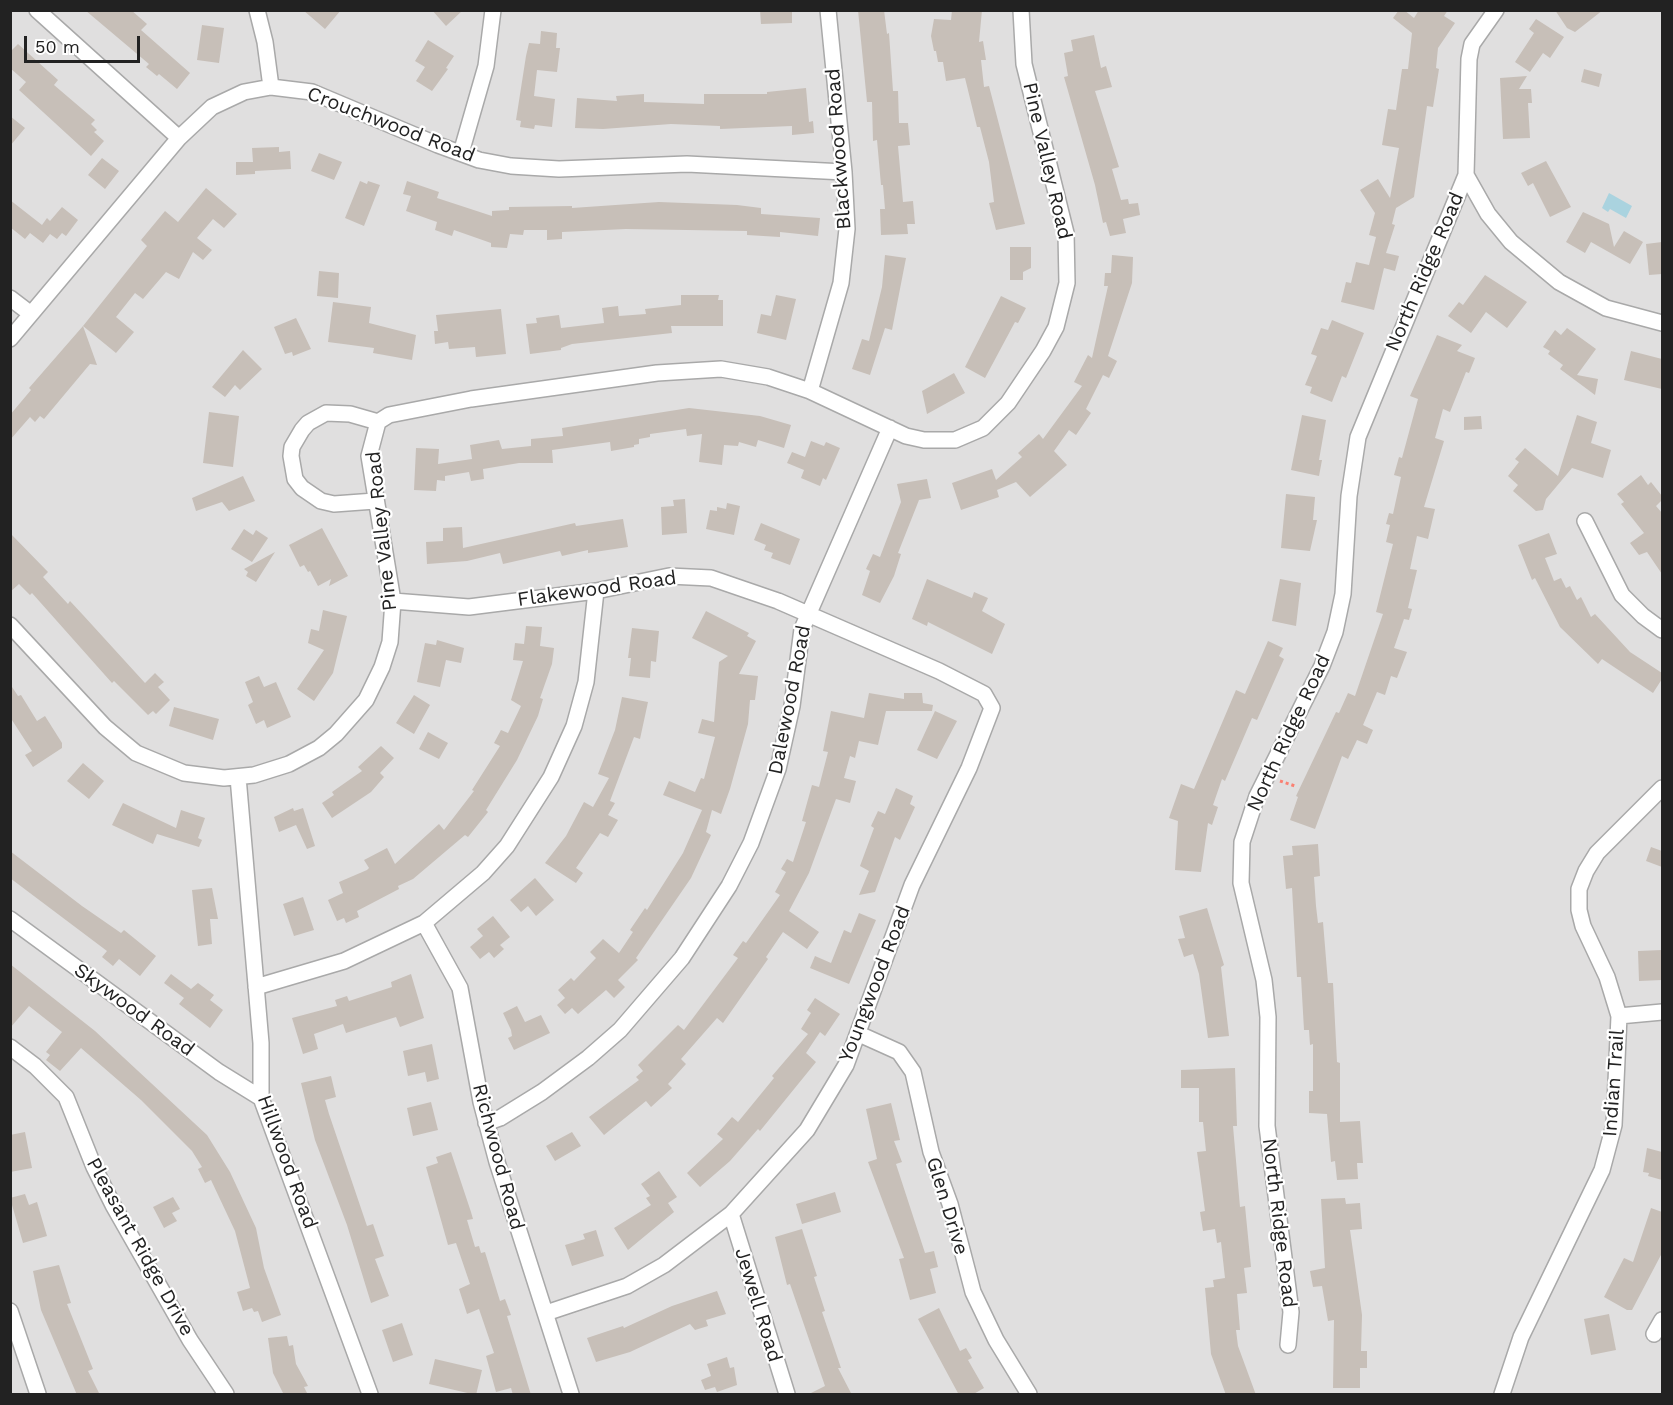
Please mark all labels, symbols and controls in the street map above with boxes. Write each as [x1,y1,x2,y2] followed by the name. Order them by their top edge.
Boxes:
[27,24,142,62] scale bar
[35,36,80,57] text: 50 m
[821,68,857,230] street label: Blackwood Road
[1017,80,1077,242] street label: Pine Valley Road
[304,82,478,168] street label: Crouchwood Road
[1381,189,1469,355] street label: North Ridge Road
[362,450,402,612] street label: Pine Valley Road
[516,566,678,612] street label: Flakewood Road
[764,623,816,777] street label: Dalewood Road
[1242,651,1336,815] street label: North Ridge Road
[834,902,916,1066] street label: Youngwood Road
[69,958,199,1062] street label: Skywood Road
[1598,1028,1630,1138] street label: Indian Trail
[467,1081,529,1233] street label: Richwood Road
[252,1092,322,1232] street label: Hillwood Road
[1257,1137,1301,1309] street label: North Ridge Road
[81,1154,199,1340] street label: Pleasant Ridge Drive
[921,1154,973,1258] street label: Glen Drive
[729,1245,787,1365] street label: Jewell Road

